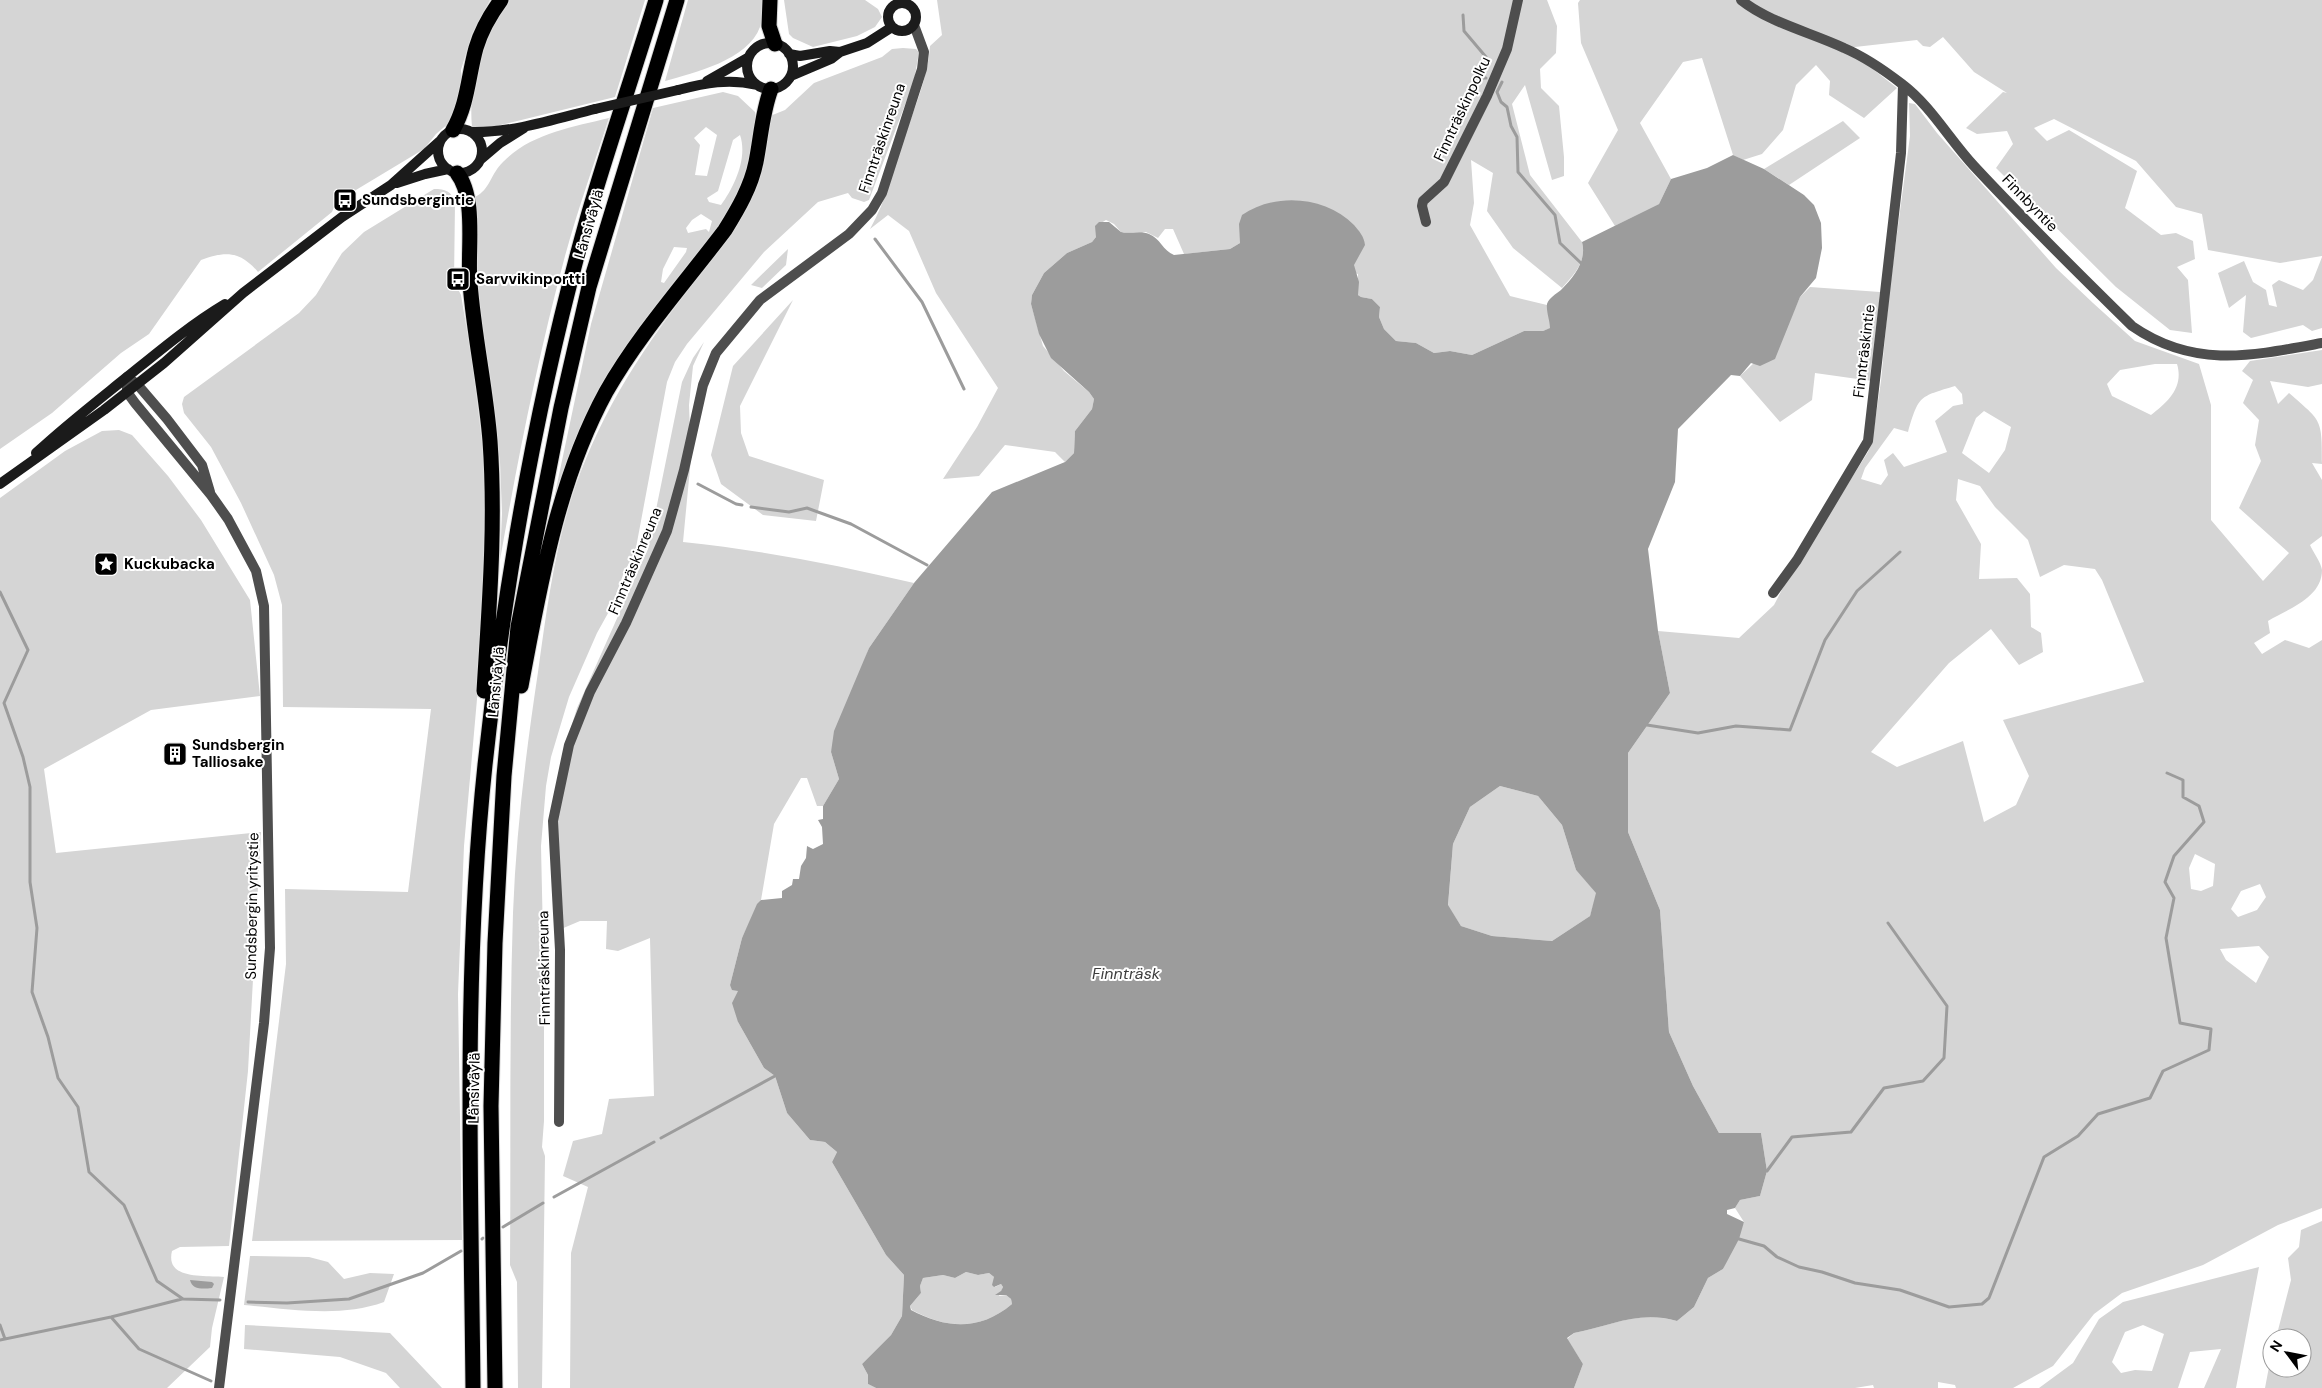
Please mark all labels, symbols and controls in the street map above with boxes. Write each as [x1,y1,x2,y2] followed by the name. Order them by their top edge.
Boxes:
[1429,53,1495,165] street label: Finnträskinpolku
[854,80,910,196] street label: Finnträskinreuna
[1998,170,2062,236] street label: Finnbyntie
[332,187,358,213] bus stop icon: Sundsbergintie
[570,187,608,261] street label: Länsiväylä
[362,190,474,210] place label: Sundsbergintie
[445,266,471,292] bus stop icon: Sarvvikinportti
[476,269,585,289] place label: Sarvvikinportti
[1848,303,1880,399] street label: Finnträskintie
[603,504,667,618] street label: Finnträskinreuna
[93,551,119,577] place icon: Kuckubacka
[124,554,215,574] place label: Kuckubacka
[483,646,509,718] street label: Länsiväylä
[192,735,284,772] place label: Sundsbergin Talliosake
[162,741,188,767] building icon: Sundsbergin Talliosake
[241,832,263,980] street label: Sundsbergin yritystie
[533,910,555,1026] street label: Finnträskinreuna
[1092,963,1161,984] water label: Finnträsk
[463,1052,485,1124] street label: Länsiväylä
[2262,1328,2312,1378] north arrow
[2266,1337,2286,1355] text: N

